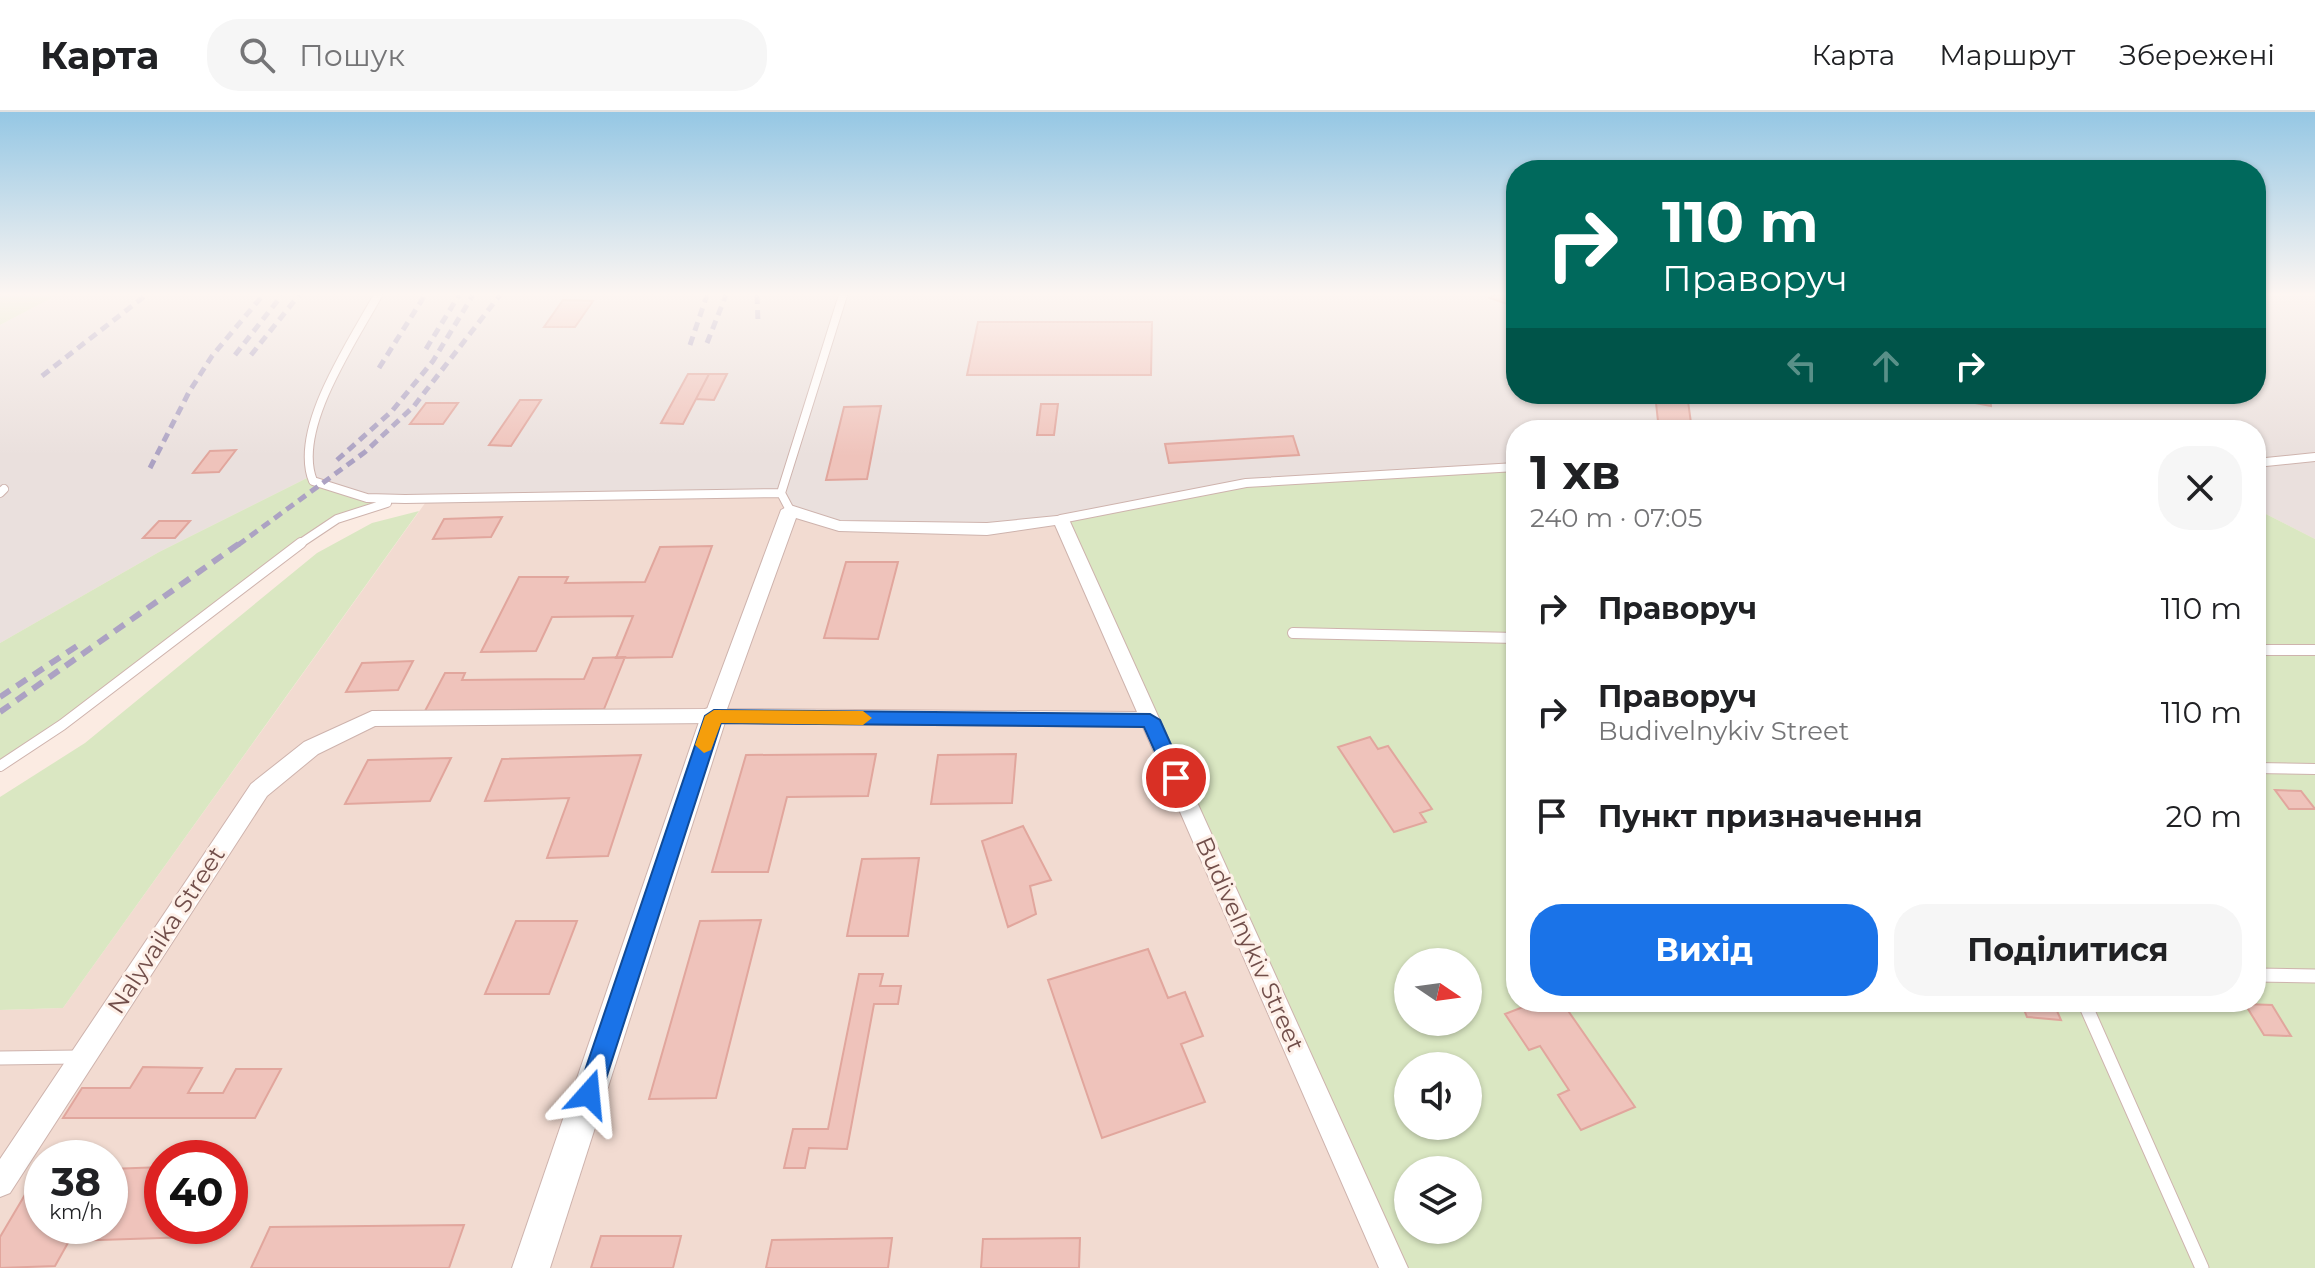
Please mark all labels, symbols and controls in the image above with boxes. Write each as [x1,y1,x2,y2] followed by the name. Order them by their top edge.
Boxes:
[207,19,767,91] search box
[40,32,159,79] text: Карта
[235,33,279,77] icon: search
[299,37,405,74] text: Пошук
[1811,38,1895,72] text: Карта
[1939,38,2075,72] text: Маршрут
[2119,38,2275,72] text: Збережені
[1662,188,1819,256] text: 110 m
[1530,192,1634,296] icon: right
[1662,256,1848,300] text: Праворуч
[1780,344,1824,388] icon: left
[1864,344,1908,388] icon: ahead
[1948,344,1992,388] icon: right
[1530,443,1621,501] text: 1 хв
[2158,446,2242,530] button: close
[1530,502,1702,534] text: 240 m · 07:05
[1530,586,1574,630] icon: right
[1598,590,1757,627] text: Праворуч
[2161,590,2242,627] text: 110 m
[1598,678,1757,715] text: Праворуч
[1530,690,1574,734] icon: right
[2161,694,2242,731] text: 110 m
[1598,715,1849,747] text: Budivelnykiv Street
[1142,744,1210,812] pin
[1154,756,1198,800] icon: arrive
[1530,794,1574,838] icon: arrive
[1598,798,1923,835] text: Пункт призначення
[2165,798,2242,835] text: 20 m
[1190,832,1311,1056] street label: Budivelnykiv Street
[101,841,231,1019] street label: Nalyvaika Street
[1530,904,1878,996] button: Вихід
[1894,904,2242,996] button: Поділитися
[1394,948,1482,1036] north arrow
[1394,948,1482,1244] map controls
[547,1052,631,1136] position arrow
[1394,1052,1482,1140] button: sound
[144,1140,248,1244] speed limit sign: 40
[1394,1156,1482,1244] button: layers
[51,1157,101,1206] text: 38
[49,1200,103,1224] text: km/h

